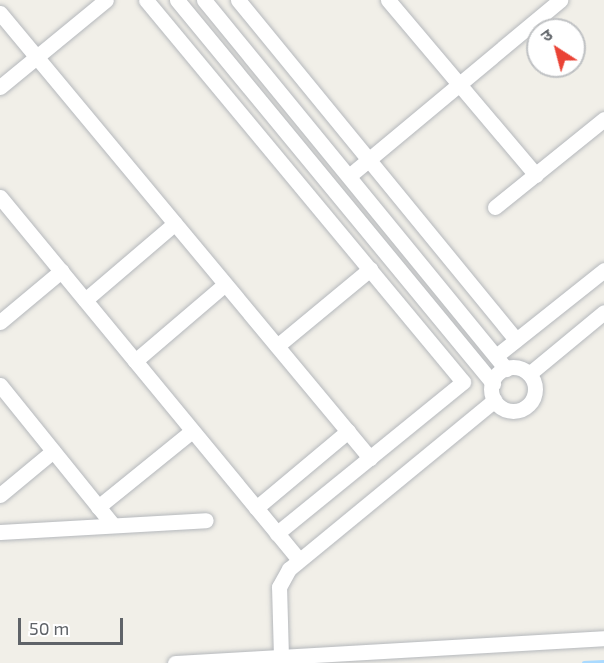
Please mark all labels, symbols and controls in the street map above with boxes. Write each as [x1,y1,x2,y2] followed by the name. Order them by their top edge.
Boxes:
[526,18,586,78] north arrow
[537,24,556,45] text: उ
[21,606,126,644] scale bar
[29,617,69,639] text: 50 m

